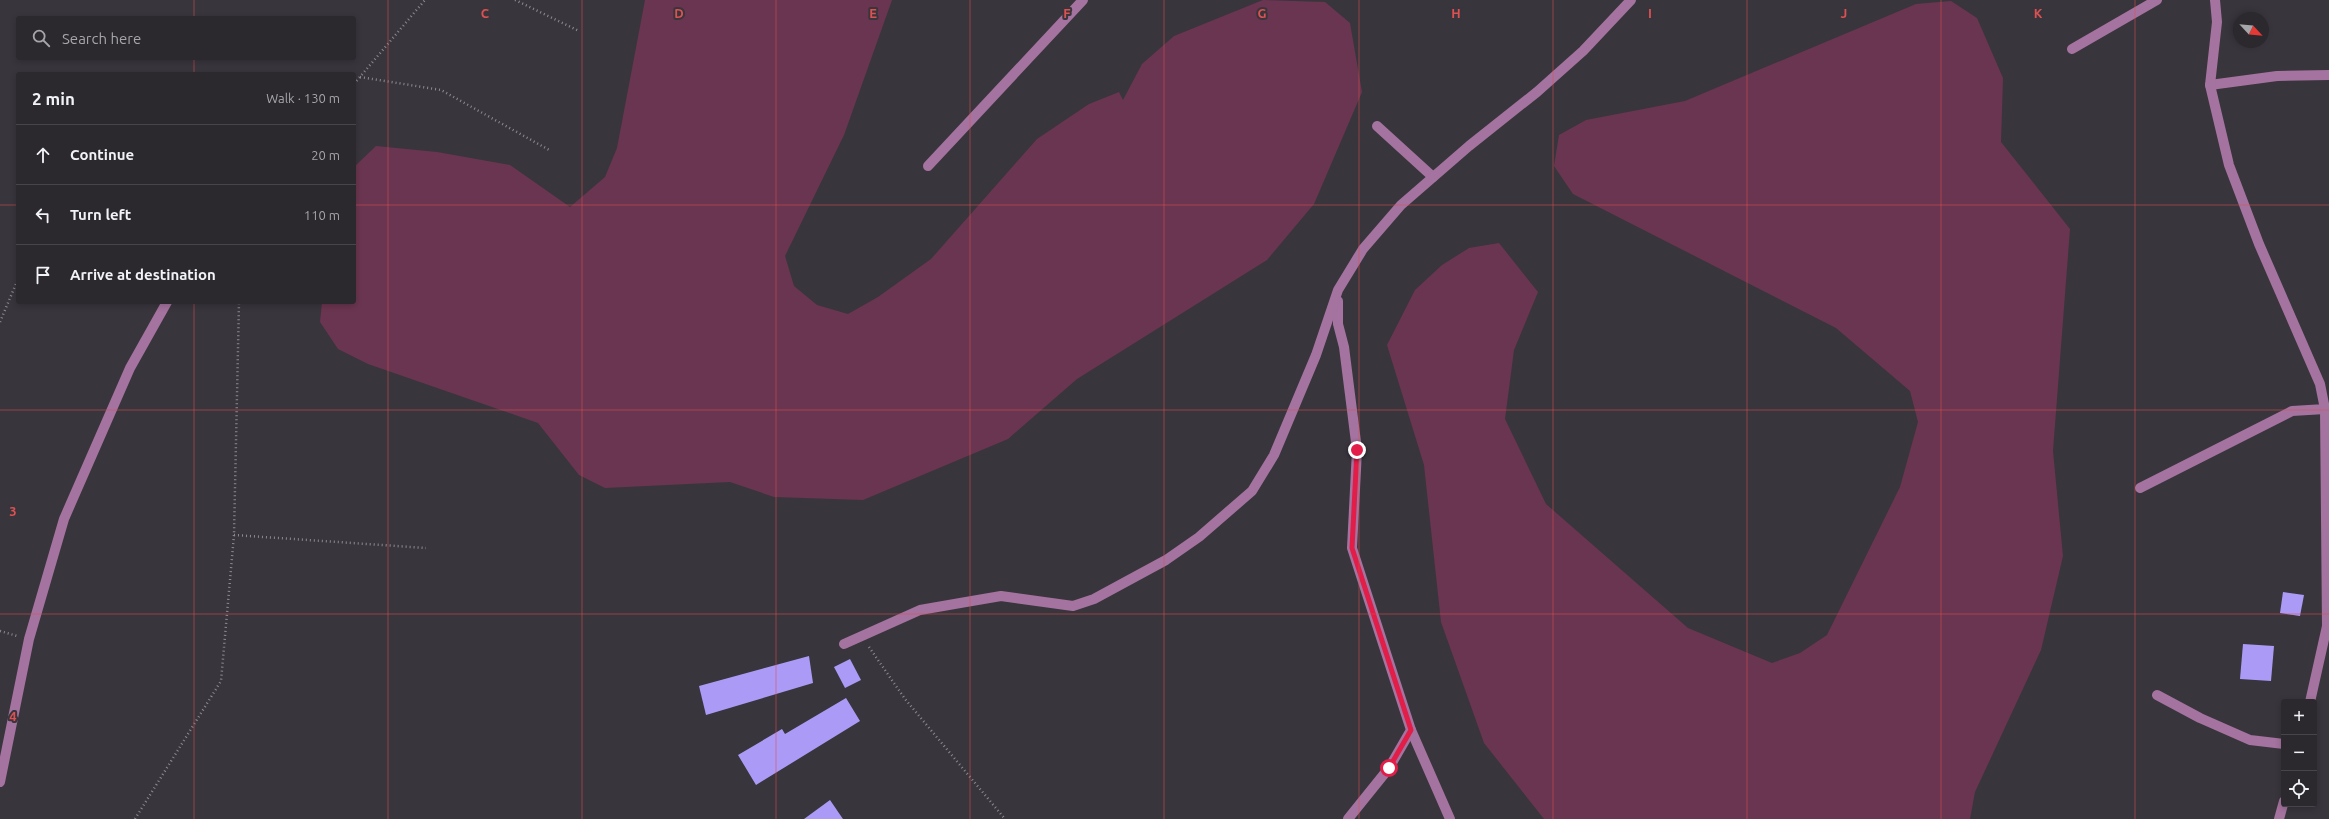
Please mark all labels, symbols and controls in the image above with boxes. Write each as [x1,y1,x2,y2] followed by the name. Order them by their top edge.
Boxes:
[481,6,490,20] text: C
[674,6,684,20] text: D
[869,6,877,20] text: E
[1063,6,1071,20] text: F
[1258,6,1267,20] text: G
[1451,6,1461,20] text: H
[1648,6,1652,20] text: I
[1841,6,1847,20] text: J
[2034,6,2043,20] text: K
[2233,12,2269,48] north arrow
[16,16,356,60] search box
[30,27,52,49] icon: search
[62,30,141,47] text: Search here
[32,89,75,108] text: 2 min
[266,91,340,105] text: Walk · 130 m
[32,144,54,166] icon: ahead
[70,146,134,163] text: Continue
[311,148,340,162] text: 20 m
[32,204,54,226] icon: left
[70,206,131,223] text: Turn left
[304,208,340,222] text: 110 m
[32,264,54,286] icon: arrive
[70,266,216,283] text: Arrive at destination
[1348,441,1366,459] route end
[9,504,17,518] text: 3
[2281,699,2317,807] map controls
[2281,699,2317,735] button: +
[9,709,17,723] text: 4
[2281,735,2317,771] button: −
[1380,759,1398,777] route start
[2281,771,2317,807] button: locate

